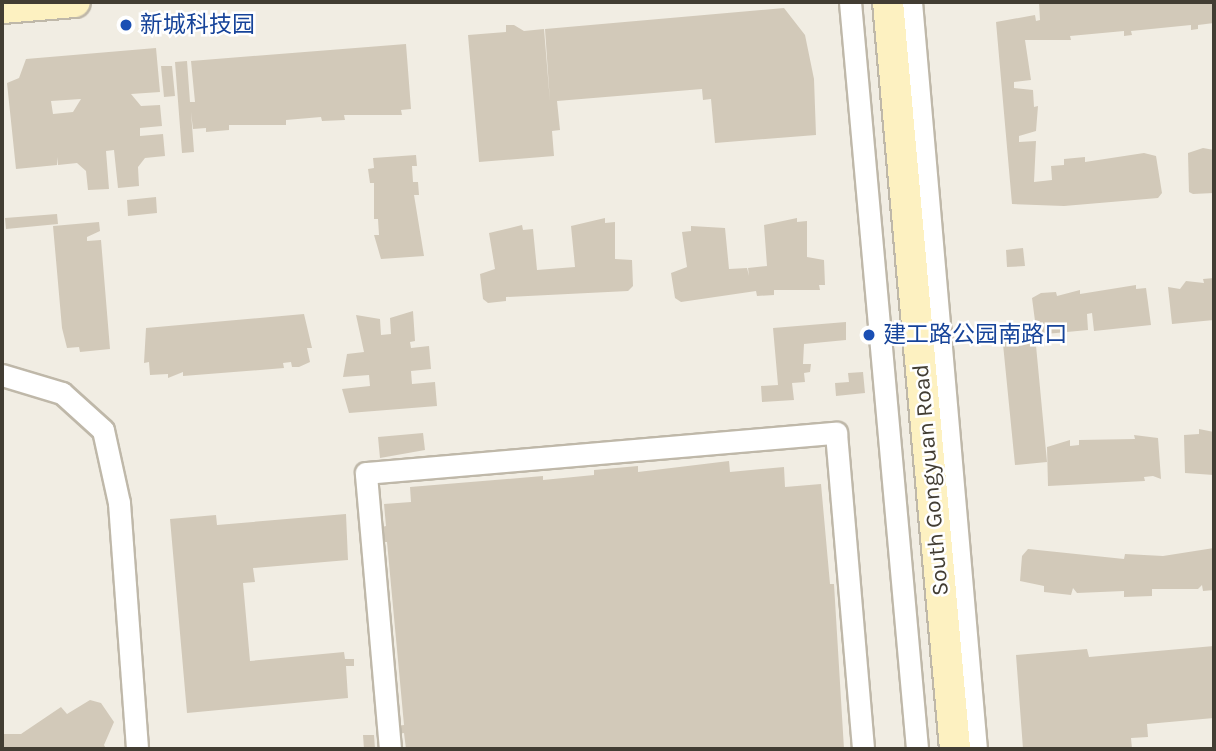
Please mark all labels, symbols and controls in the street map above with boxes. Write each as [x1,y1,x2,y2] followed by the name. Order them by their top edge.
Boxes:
[140,11,255,39] place label: 新城科技园
[118,17,134,33] marker: 新城科技园
[883,321,1067,349] place label: 建工路公园南路口
[861,327,877,343] marker: 建工路公园南路口
[907,363,955,597] street label: South Gongyuan Road

